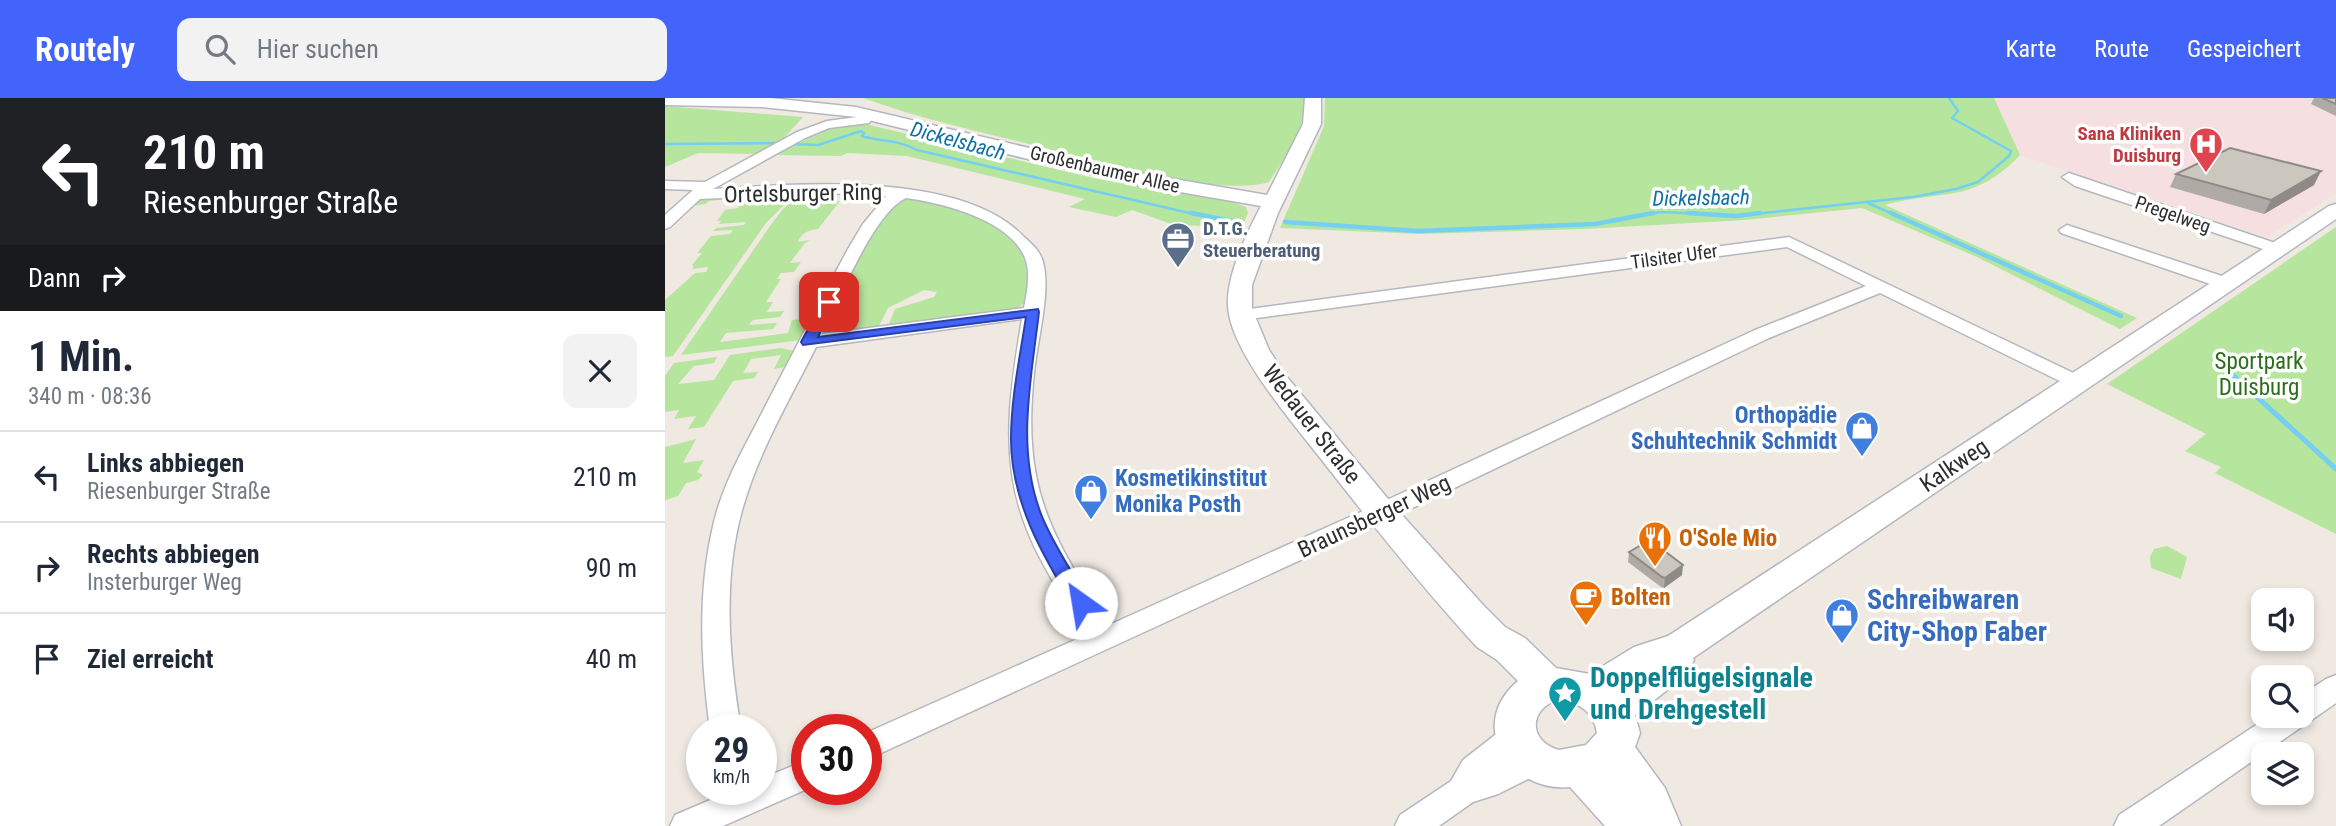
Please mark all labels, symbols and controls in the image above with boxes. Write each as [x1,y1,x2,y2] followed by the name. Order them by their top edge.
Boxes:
[177,18,667,81] search box
[35,30,135,69] text: Routely
[201,30,239,68] icon: search
[257,34,379,64] text: Hier suchen
[2006,35,2056,63] text: Karte
[2094,35,2149,63] text: Route
[2187,35,2301,63] text: Gespeichert
[908,117,1008,165] water label: Dickelsbach
[2078,122,2181,167] place label: Sana Kliniken Duisburg
[143,124,265,181] text: 210 m
[2187,125,2225,174] hospital icon: Sana Kliniken Duisburg
[28,126,119,217] icon: left
[1028,141,1182,198] street label: Großenbaumer Allee
[724,179,882,208] street label: Ortelsburger Ring
[143,183,398,221] text: Riesenburger Straße
[1652,185,1750,211] water label: Dickelsbach
[2132,191,2214,238] street label: Pregelweg
[1203,217,1320,262] place label: D.T.G. Steuerberatung
[1159,220,1197,269] office icon: D.T.G. Steuerberatung
[1629,239,1719,274] street label: Tilsiter Ufer
[94,259,132,297] icon: right
[28,263,80,293] text: Dann
[799,272,859,332] pin
[810,283,848,321] icon: arrive
[28,332,134,381] text: 1 Min.
[563,334,637,408] button: close
[2215,348,2304,401] park label: Sportpark Duisburg
[1257,359,1366,489] street label: Wedauer Straße
[28,383,152,410] text: 340 m · 08:36
[1631,402,1837,455] place label: Orthopädie Schuhtechnik Schmidt
[1843,409,1881,458] shop icon: Orthopädie Schuhtechnik Schmidt
[1915,433,1993,498] street label: Kalkweg
[87,448,244,478] text: Links abbiegen
[28,458,66,496] icon: left
[573,462,637,492] text: 210 m
[1115,465,1267,518] place label: Kosmetikinstitut Monika Posth
[1294,469,1455,564] street label: Braunsberger Weg
[1072,472,1110,521] shop icon: Kosmetikinstitut Monika Posth
[87,478,270,505] text: Riesenburger Straße
[1636,519,1674,568] restaurant icon: O'Sole Mio
[1679,525,1777,552] place label: O'Sole Mio
[87,539,260,569] text: Rechts abbiegen
[28,549,66,587] icon: right
[586,553,637,583] text: 90 m
[1044,566,1118,640] position arrow
[87,569,242,596] text: Insterburger Weg
[1567,578,1605,627] cafe icon: Bolten
[1867,583,2047,648] place label: Schreibwaren City-Shop Faber
[1611,584,1671,611] place label: Bolten
[2251,588,2314,805] map controls
[2251,588,2314,651] button: sound
[1823,596,1861,645] shop icon: Schreibwaren City-Shop Faber
[28,640,66,678] icon: arrive
[87,644,213,674] text: Ziel erreicht
[586,644,637,674] text: 40 m
[1590,661,1813,726] place label: Doppelflügelsignale und Drehgestell
[2251,665,2314,728] button: search
[1546,674,1584,723] place icon: Doppelflügelsignale und Drehgestell
[791,714,882,805] speed limit sign: 30
[714,730,749,771] text: 29
[2251,742,2314,805] button: layers
[713,766,750,787] text: km/h

